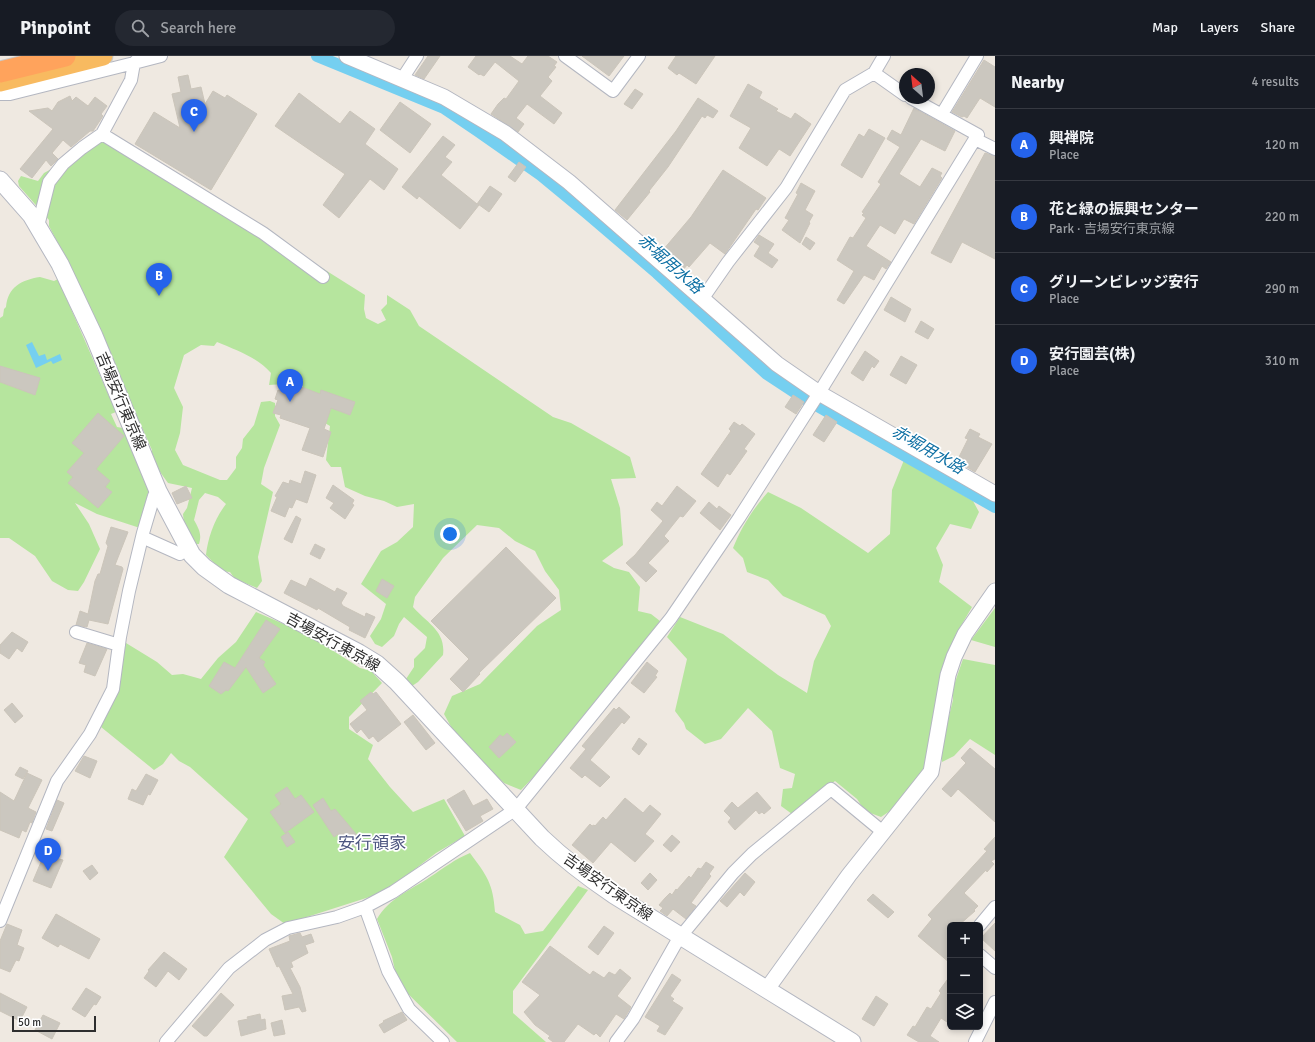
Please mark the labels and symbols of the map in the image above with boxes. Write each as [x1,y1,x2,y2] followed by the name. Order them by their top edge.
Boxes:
[899,68,935,104] north arrow
[181,99,207,132] pin: C
[634,230,708,300] water label: 赤堀用水路
[146,263,172,296] pin: B
[92,349,150,453] street label: 吉場安行東京線
[277,369,303,402] pin: A
[888,421,969,480] water label: 赤堀用水路
[440,524,460,544] your location
[283,609,383,675] street label: 吉場安行東京線
[338,833,406,854] district label: 安行領家
[35,838,61,871] pin: D
[560,850,656,924] street label: 吉場安行東京線
[12,1014,96,1033] scale bar

